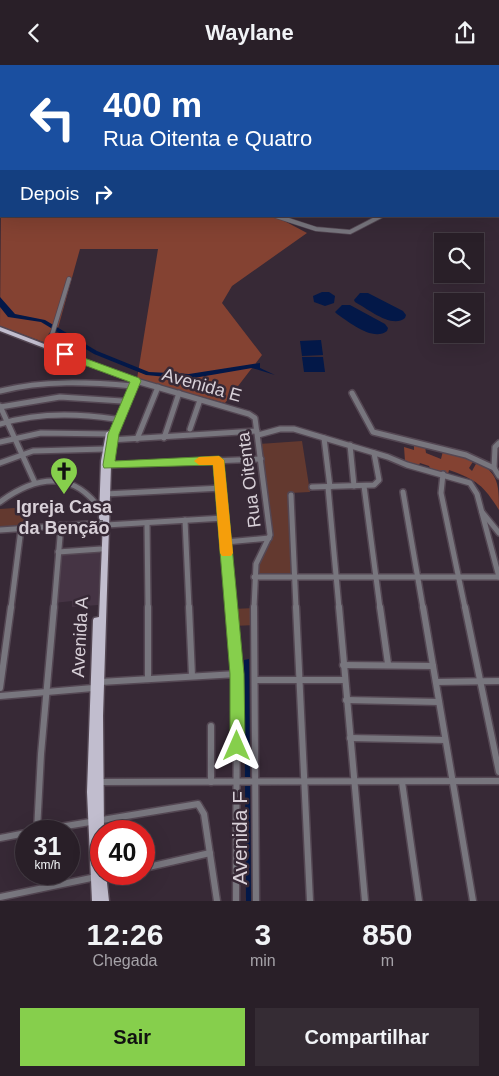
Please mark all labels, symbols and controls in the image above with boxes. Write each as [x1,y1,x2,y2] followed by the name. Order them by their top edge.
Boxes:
[20,19,48,47] icon: back
[451,19,479,47] icon: share
[205,20,294,45] text: Waylane
[20,85,85,150] icon: left
[103,85,202,124] text: 400 m
[103,126,312,151] text: Rua Oitenta e Quatro
[89,180,117,208] icon: right
[20,183,79,204] text: Depois
[434,233,484,343] map controls
[434,233,484,283] button: search
[434,293,484,343] button: layers
[44,333,86,375] pin
[51,340,79,368] icon: arrive
[160,364,244,406] street label: Avenida E
[233,430,265,529] street label: Rua Oitenta
[49,456,79,495] church icon: Igreja Casa da Benção
[16,497,113,538] place label: Igreja Casa da Benção
[68,596,92,678] street label: Avenida A
[210,719,262,771] position arrow
[228,791,251,885] street label: Avenida F
[90,820,155,885] speed limit sign: 40
[34,832,61,860] text: 31
[34,858,61,872] text: km/h
[87,918,163,951] text: 12:26
[254,918,271,951] text: 3
[362,918,412,951] text: 850
[92,952,157,969] text: Chegada
[250,952,276,969] text: min
[381,952,394,969] text: m
[20,1008,245,1066] button: Sair
[255,1008,479,1066] button: Compartilhar

